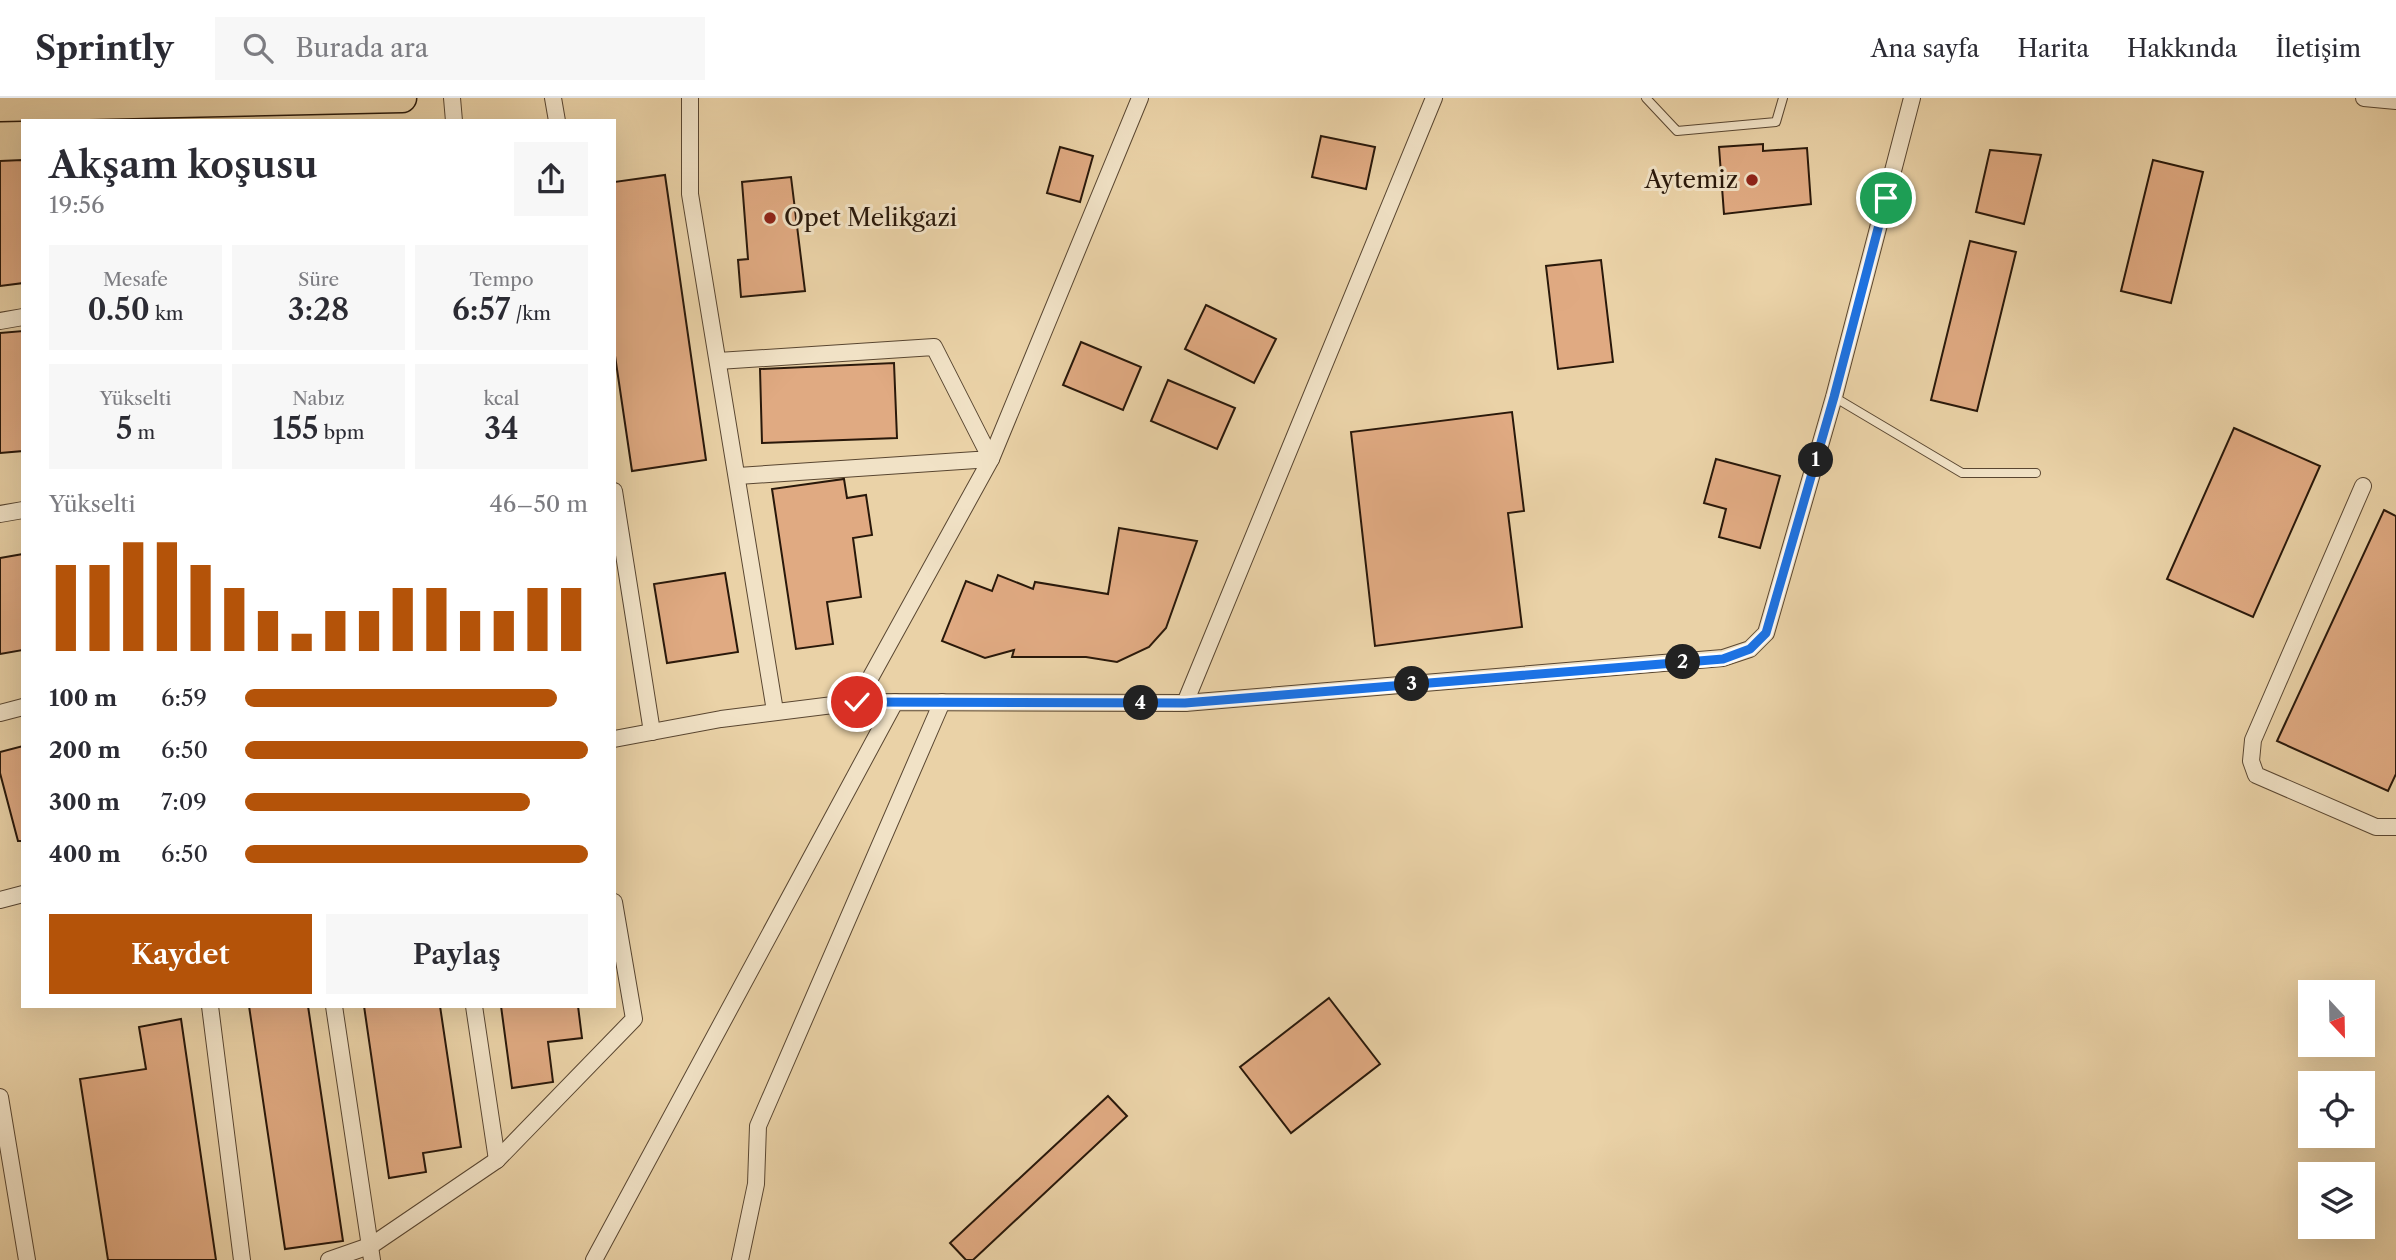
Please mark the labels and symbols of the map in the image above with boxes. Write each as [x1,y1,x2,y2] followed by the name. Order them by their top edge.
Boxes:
[1643,165,1738,194] place label: Aytemiz
[1856,168,1916,228] pin
[1744,172,1760,188] marker: Aytemiz
[784,203,957,232] place label: Opet Melikgazi
[762,210,778,226] marker: Opet Melikgazi
[1798,442,1834,478] pin: 1
[1666,644,1700,680] pin: 2
[1394,666,1430,702] pin: 3
[827,672,887,732] pin
[1124,686,1158,720] pin: 4
[2298,980,2375,1057] north arrow

